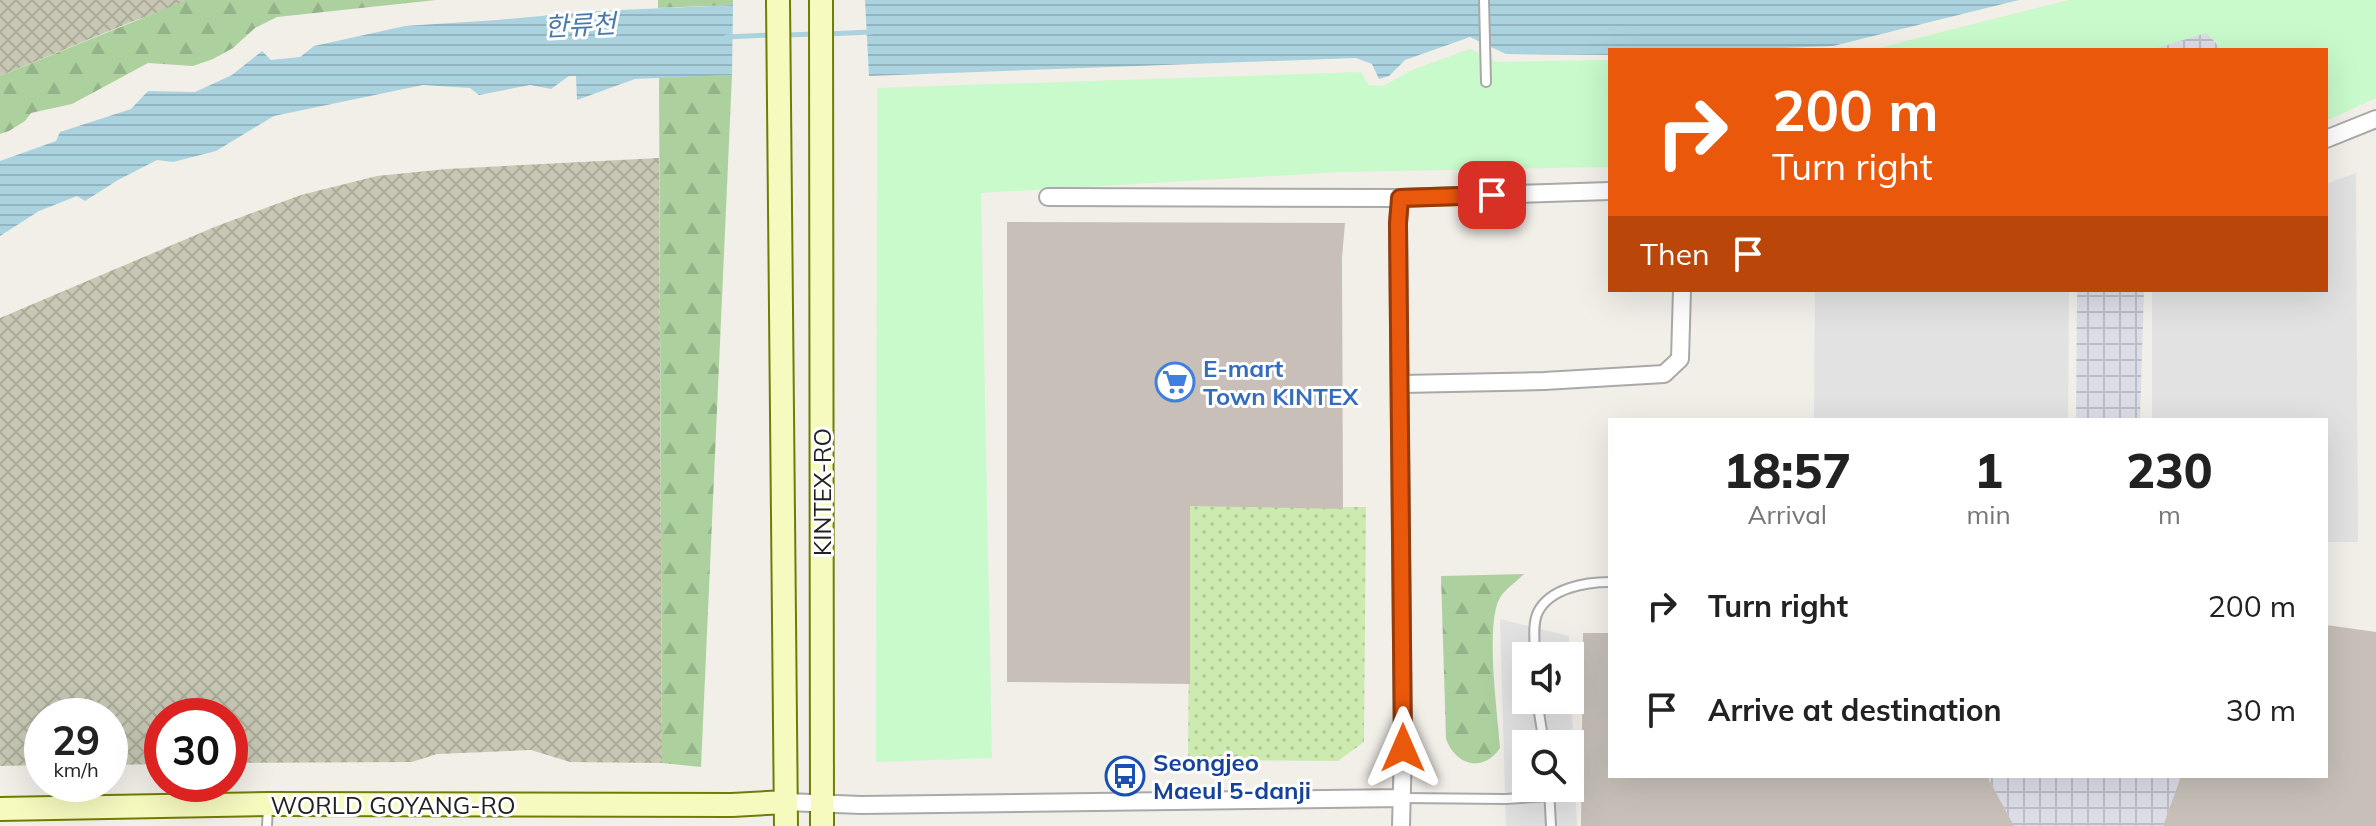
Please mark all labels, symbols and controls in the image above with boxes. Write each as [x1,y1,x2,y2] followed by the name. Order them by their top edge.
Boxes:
[543,6,620,43] water label: 한류천
[1772,75,1939,145] text: 200 m
[1640,80,1744,184] icon: right
[1772,144,1933,189] text: Turn right
[1458,161,1526,229] pin
[1470,173,1514,217] icon: arrive
[1726,232,1770,276] icon: arrive
[1640,235,1710,273] text: Then
[1203,353,1359,411] place label: E-mart Town KINTEX
[1154,361,1196,403] supermarket icon: E-mart Town KINTEX
[807,428,837,556] street label: KINTEX-RO
[1723,440,1851,500] text: 18:57
[1974,440,2003,500] text: 1
[2126,440,2213,500] text: 230
[1747,498,1827,531] text: Arrival
[1967,498,2011,531] text: min
[2158,498,2181,531] text: m
[1640,584,1684,628] icon: right
[1708,587,1848,625] text: Turn right
[2208,587,2296,625] text: 200 m
[1512,642,1584,802] map controls
[1512,642,1584,714] button: sound
[1640,688,1684,732] icon: arrive
[1708,691,2002,729] text: Arrive at destination
[2226,691,2296,729] text: 30 m
[144,698,248,802] speed limit sign: 30
[1361,706,1445,790] position arrow
[52,715,100,765] text: 29
[1512,730,1584,802] button: search
[1153,747,1311,805] place label: Seongjeo Maeul 5-danji
[1104,755,1146,797] bus stop icon: Seongjeo Maeul 5-danji
[53,757,99,782] text: km/h
[270,790,516,820] street label: WORLD GOYANG-RO

